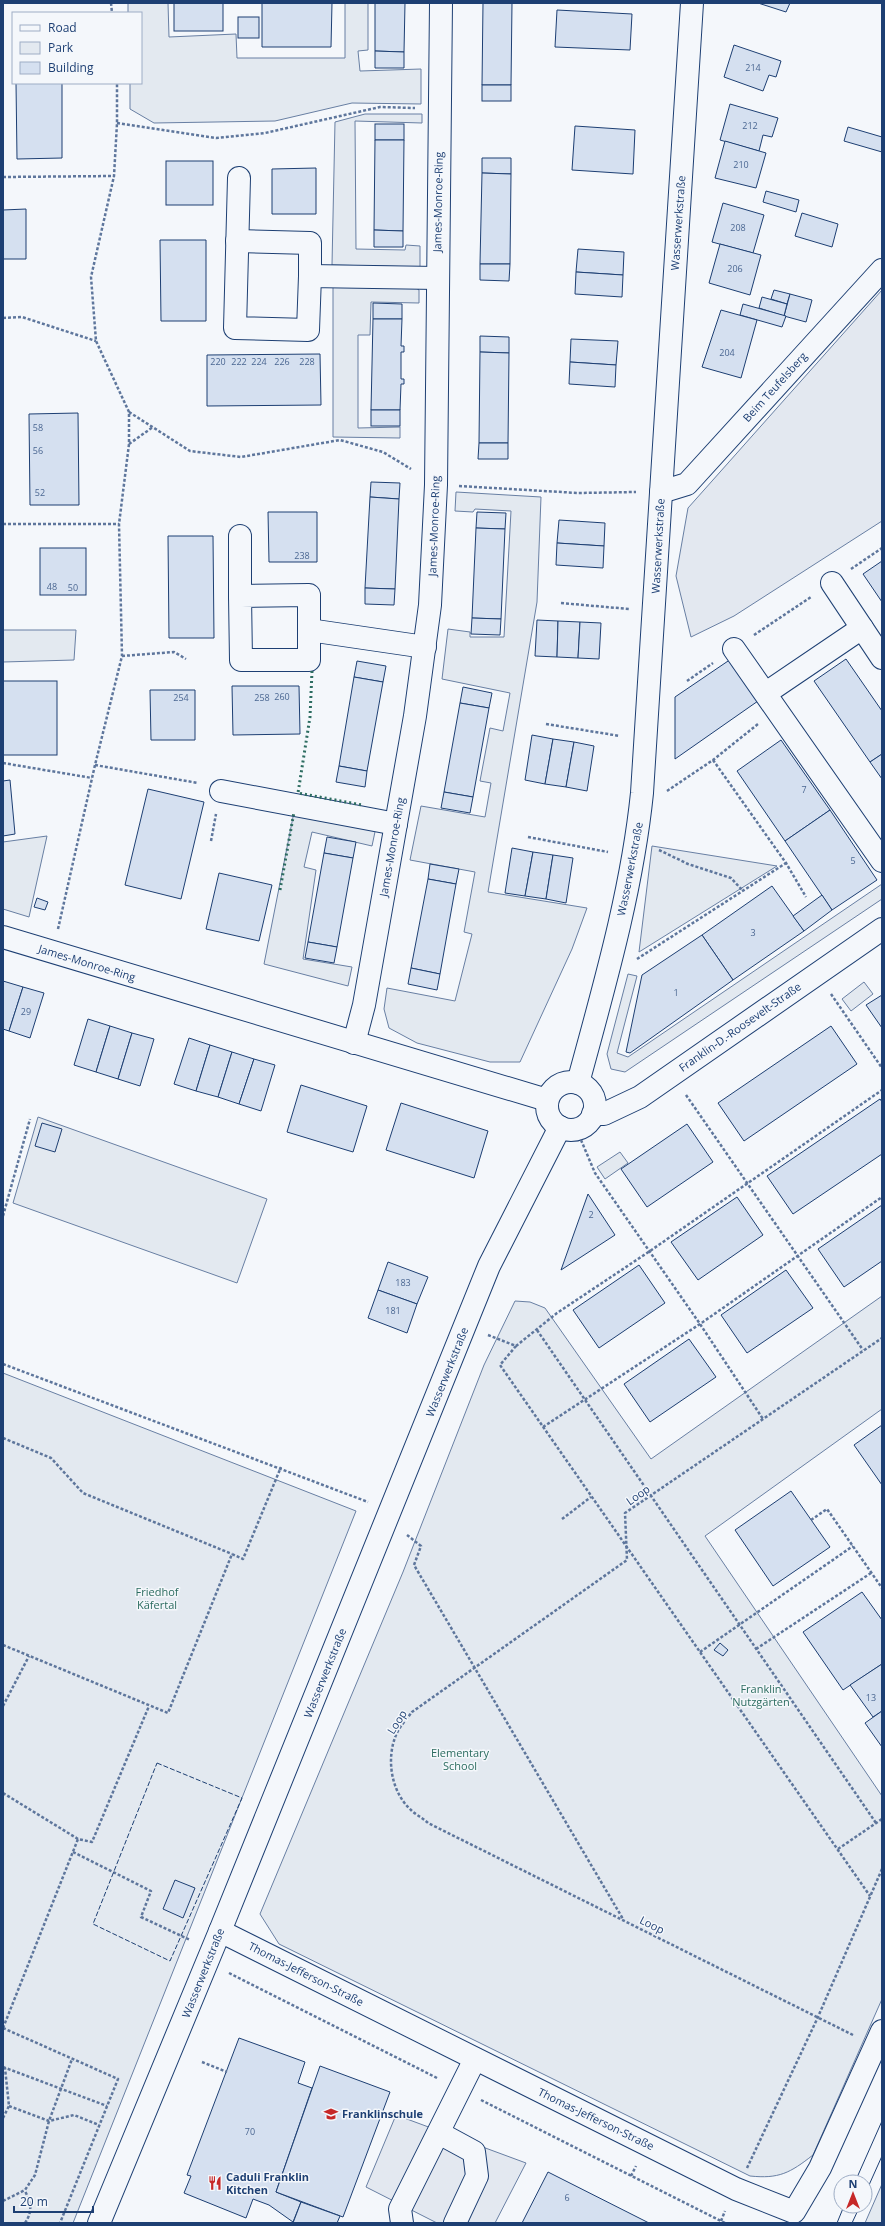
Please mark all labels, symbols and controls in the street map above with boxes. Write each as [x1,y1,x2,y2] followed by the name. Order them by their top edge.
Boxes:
[12,12,142,84] legend
[48,19,77,36] text: Road
[48,39,74,56] text: Park
[48,59,94,76] text: Building
[745,61,761,74] house number: 214
[742,119,758,132] house number: 212
[429,152,446,253] street label: James-Monroe-Ring
[733,158,749,171] house number: 210
[667,175,688,271] street label: Wasserwerkstraße
[730,221,746,234] house number: 208
[727,262,743,275] house number: 206
[719,346,735,359] house number: 204
[739,348,810,425] street label: Beim Teufelsberg
[210,355,226,368] house number: 220
[231,355,247,368] house number: 222
[251,355,267,368] house number: 224
[274,355,290,368] house number: 226
[299,355,315,368] house number: 228
[33,421,43,434] house number: 58
[33,444,43,457] house number: 56
[424,475,443,578] street label: James-Monroe-Ring
[35,486,45,499] house number: 52
[648,498,667,594] street label: Wasserwerkstraße
[294,549,310,562] house number: 238
[47,580,57,593] house number: 48
[68,581,78,594] house number: 50
[274,690,290,703] house number: 260
[173,691,189,704] house number: 254
[254,691,270,704] house number: 258
[801,783,807,796] house number: 7
[375,796,408,899] street label: James-Monroe-Ring
[613,821,646,917] street label: Wasserwerkstraße
[850,854,856,867] house number: 5
[750,926,756,939] house number: 3
[36,940,137,984] street label: James-Monroe-Ring
[676,979,804,1075] street label: Franklin-D.-Roosevelt-Straße
[673,986,679,999] house number: 1
[21,1005,31,1018] house number: 29
[588,1208,594,1221] house number: 2
[395,1276,411,1289] house number: 183
[385,1304,401,1317] house number: 181
[422,1325,471,1419] street label: Wasserwerkstraße
[623,1481,653,1508] street label: Loop
[136,1584,180,1612] park label: Friedhof Käfertal
[300,1626,349,1720] street label: Wasserwerkstraße
[732,1681,790,1709] park label: Franklin Nutzgärten
[866,1691,876,1704] house number: 13
[383,1707,410,1737] street label: Loop
[431,1745,490,1773] park label: Elementary School
[637,1912,667,1937] street label: Loop
[178,1926,227,2020] street label: Wasserwerkstraße
[246,1938,366,2009] street label: Thomas-Jefferson-Straße
[536,2084,657,2153] street label: Thomas-Jefferson-Straße
[323,2106,339,2122] school or university icon: Franklinschule
[342,2106,424,2121] place label: Franklinschule
[245,2125,255,2138] house number: 70
[226,2169,309,2197] place label: Caduli Franklin Kitchen
[833,2174,873,2214] north arrow
[207,2175,223,2191] restaurant icon: Caduli Franklin Kitchen
[849,2176,857,2191] text: N
[14,2188,93,2214] scale bar
[564,2191,570,2204] house number: 6
[20,2193,48,2210] text: 20 m

